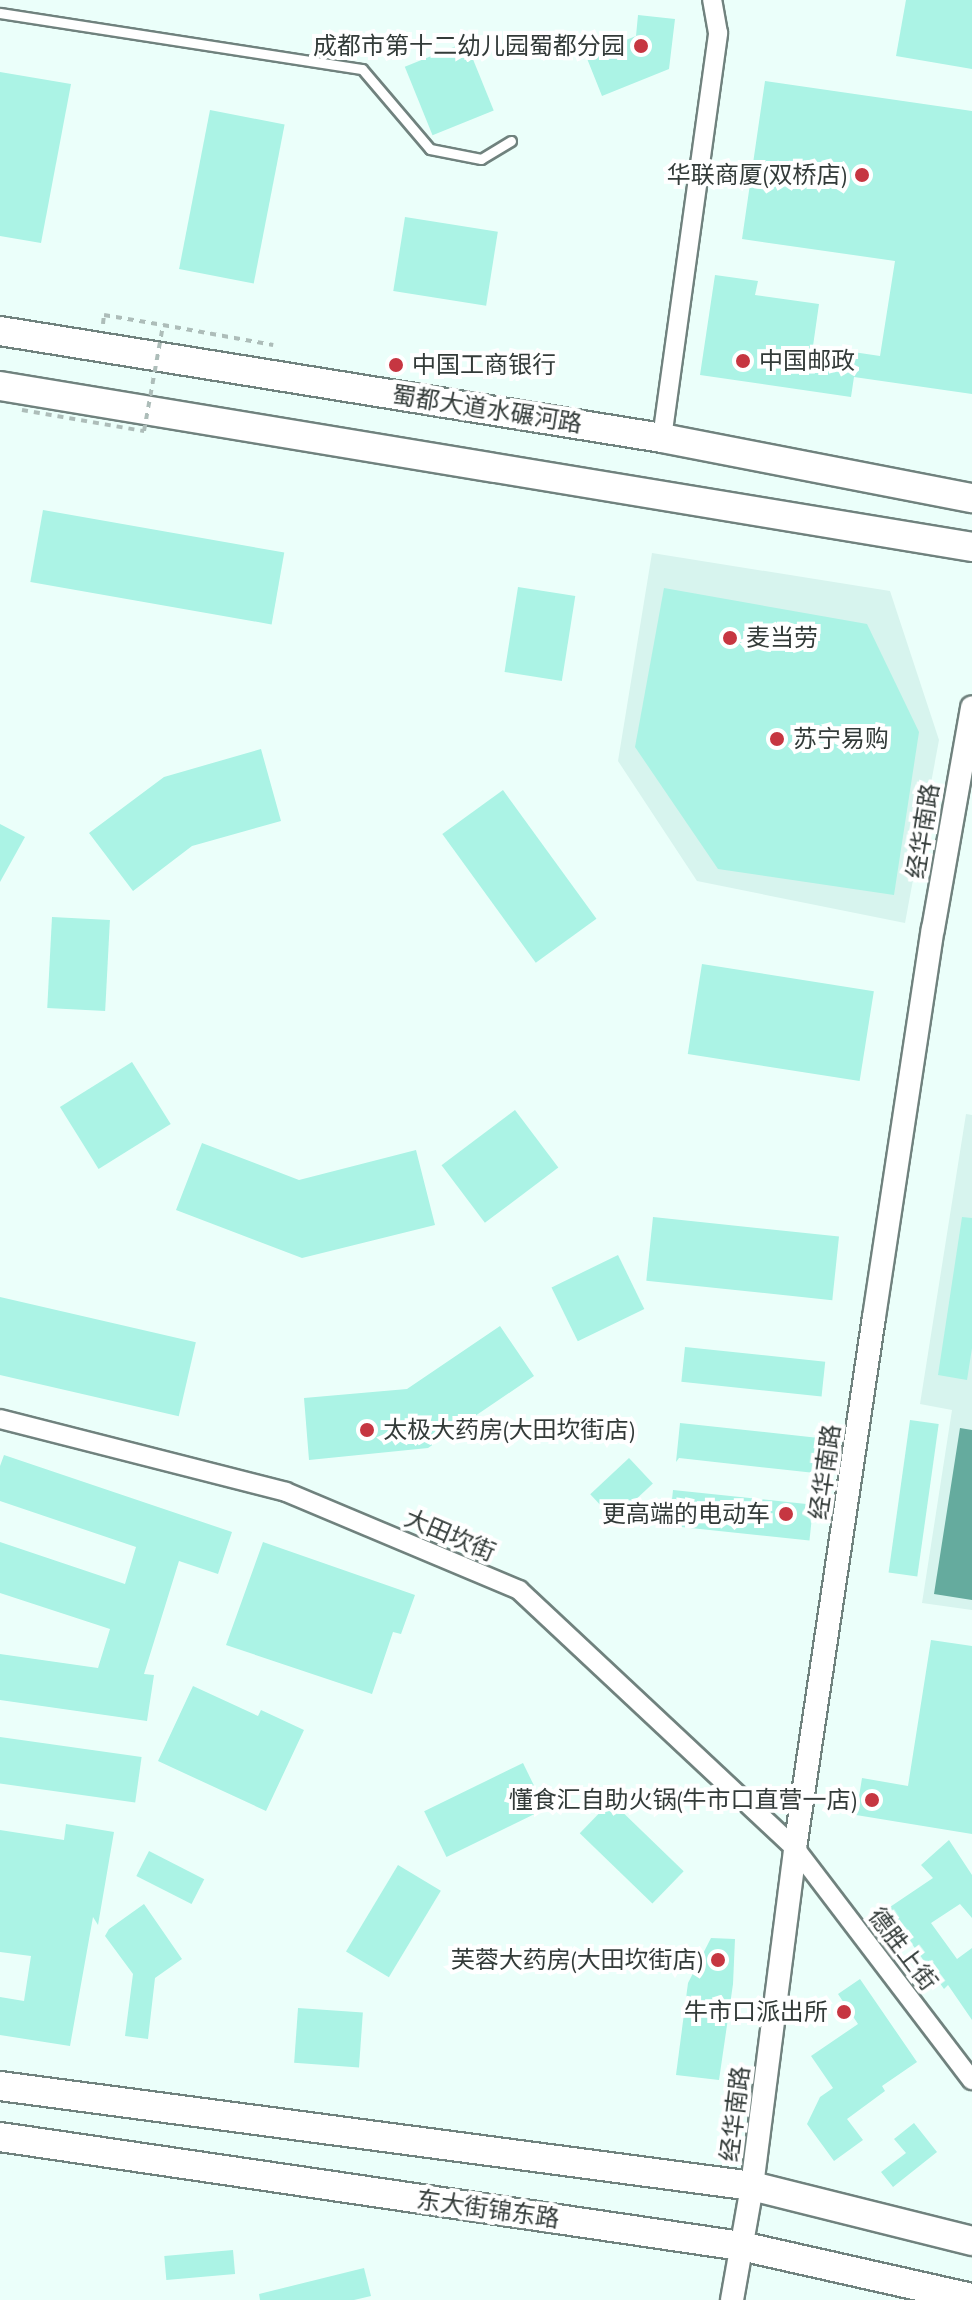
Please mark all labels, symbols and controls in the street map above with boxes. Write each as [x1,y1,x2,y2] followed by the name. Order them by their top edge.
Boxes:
[313,32,625,60] place label: 成都市第十二幼儿园蜀都分园
[632,37,650,55] marker: 成都市第十二幼儿园蜀都分园
[667,161,846,189] place label: 华联商厦(双桥店)
[853,166,871,184] marker: 华联商厦(双桥店)
[759,347,855,375] place label: 中国邮政
[412,351,556,379] place label: 中国工商银行
[734,352,752,370] marker: 中国邮政
[387,356,405,374] marker: 中国工商银行
[390,380,584,438] street label: 蜀都大道水碾河路
[746,624,818,652] place label: 麦当劳
[721,629,739,647] marker: 麦当劳
[793,725,889,753] place label: 苏宁易购
[768,730,786,748] marker: 苏宁易购
[901,781,945,881] street label: 经华南路
[383,1416,634,1444] place label: 太极大药房(大田坎街店)
[358,1421,376,1439] marker: 太极大药房(大田坎街店)
[804,1422,846,1522] street label: 经华南路
[602,1500,770,1528] place label: 更高端的电动车
[400,1503,500,1567] street label: 大田坎街
[777,1505,795,1523] marker: 更高端的电动车
[509,1786,856,1814] place label: 懂食汇自助火锅(牛市口直营一店)
[863,1791,881,1809] marker: 懂食汇自助火锅(牛市口直营一店)
[863,1902,943,1996] street label: 德胜上街
[451,1946,702,1974] place label: 芙蓉大药房(大田坎街店)
[709,1951,727,1969] marker: 芙蓉大药房(大田坎街店)
[684,1998,828,2026] place label: 牛市口派出所
[835,2003,853,2021] marker: 牛市口派出所
[715,2065,755,2163] street label: 经华南路
[415,2185,561,2233] street label: 东大街锦东路

